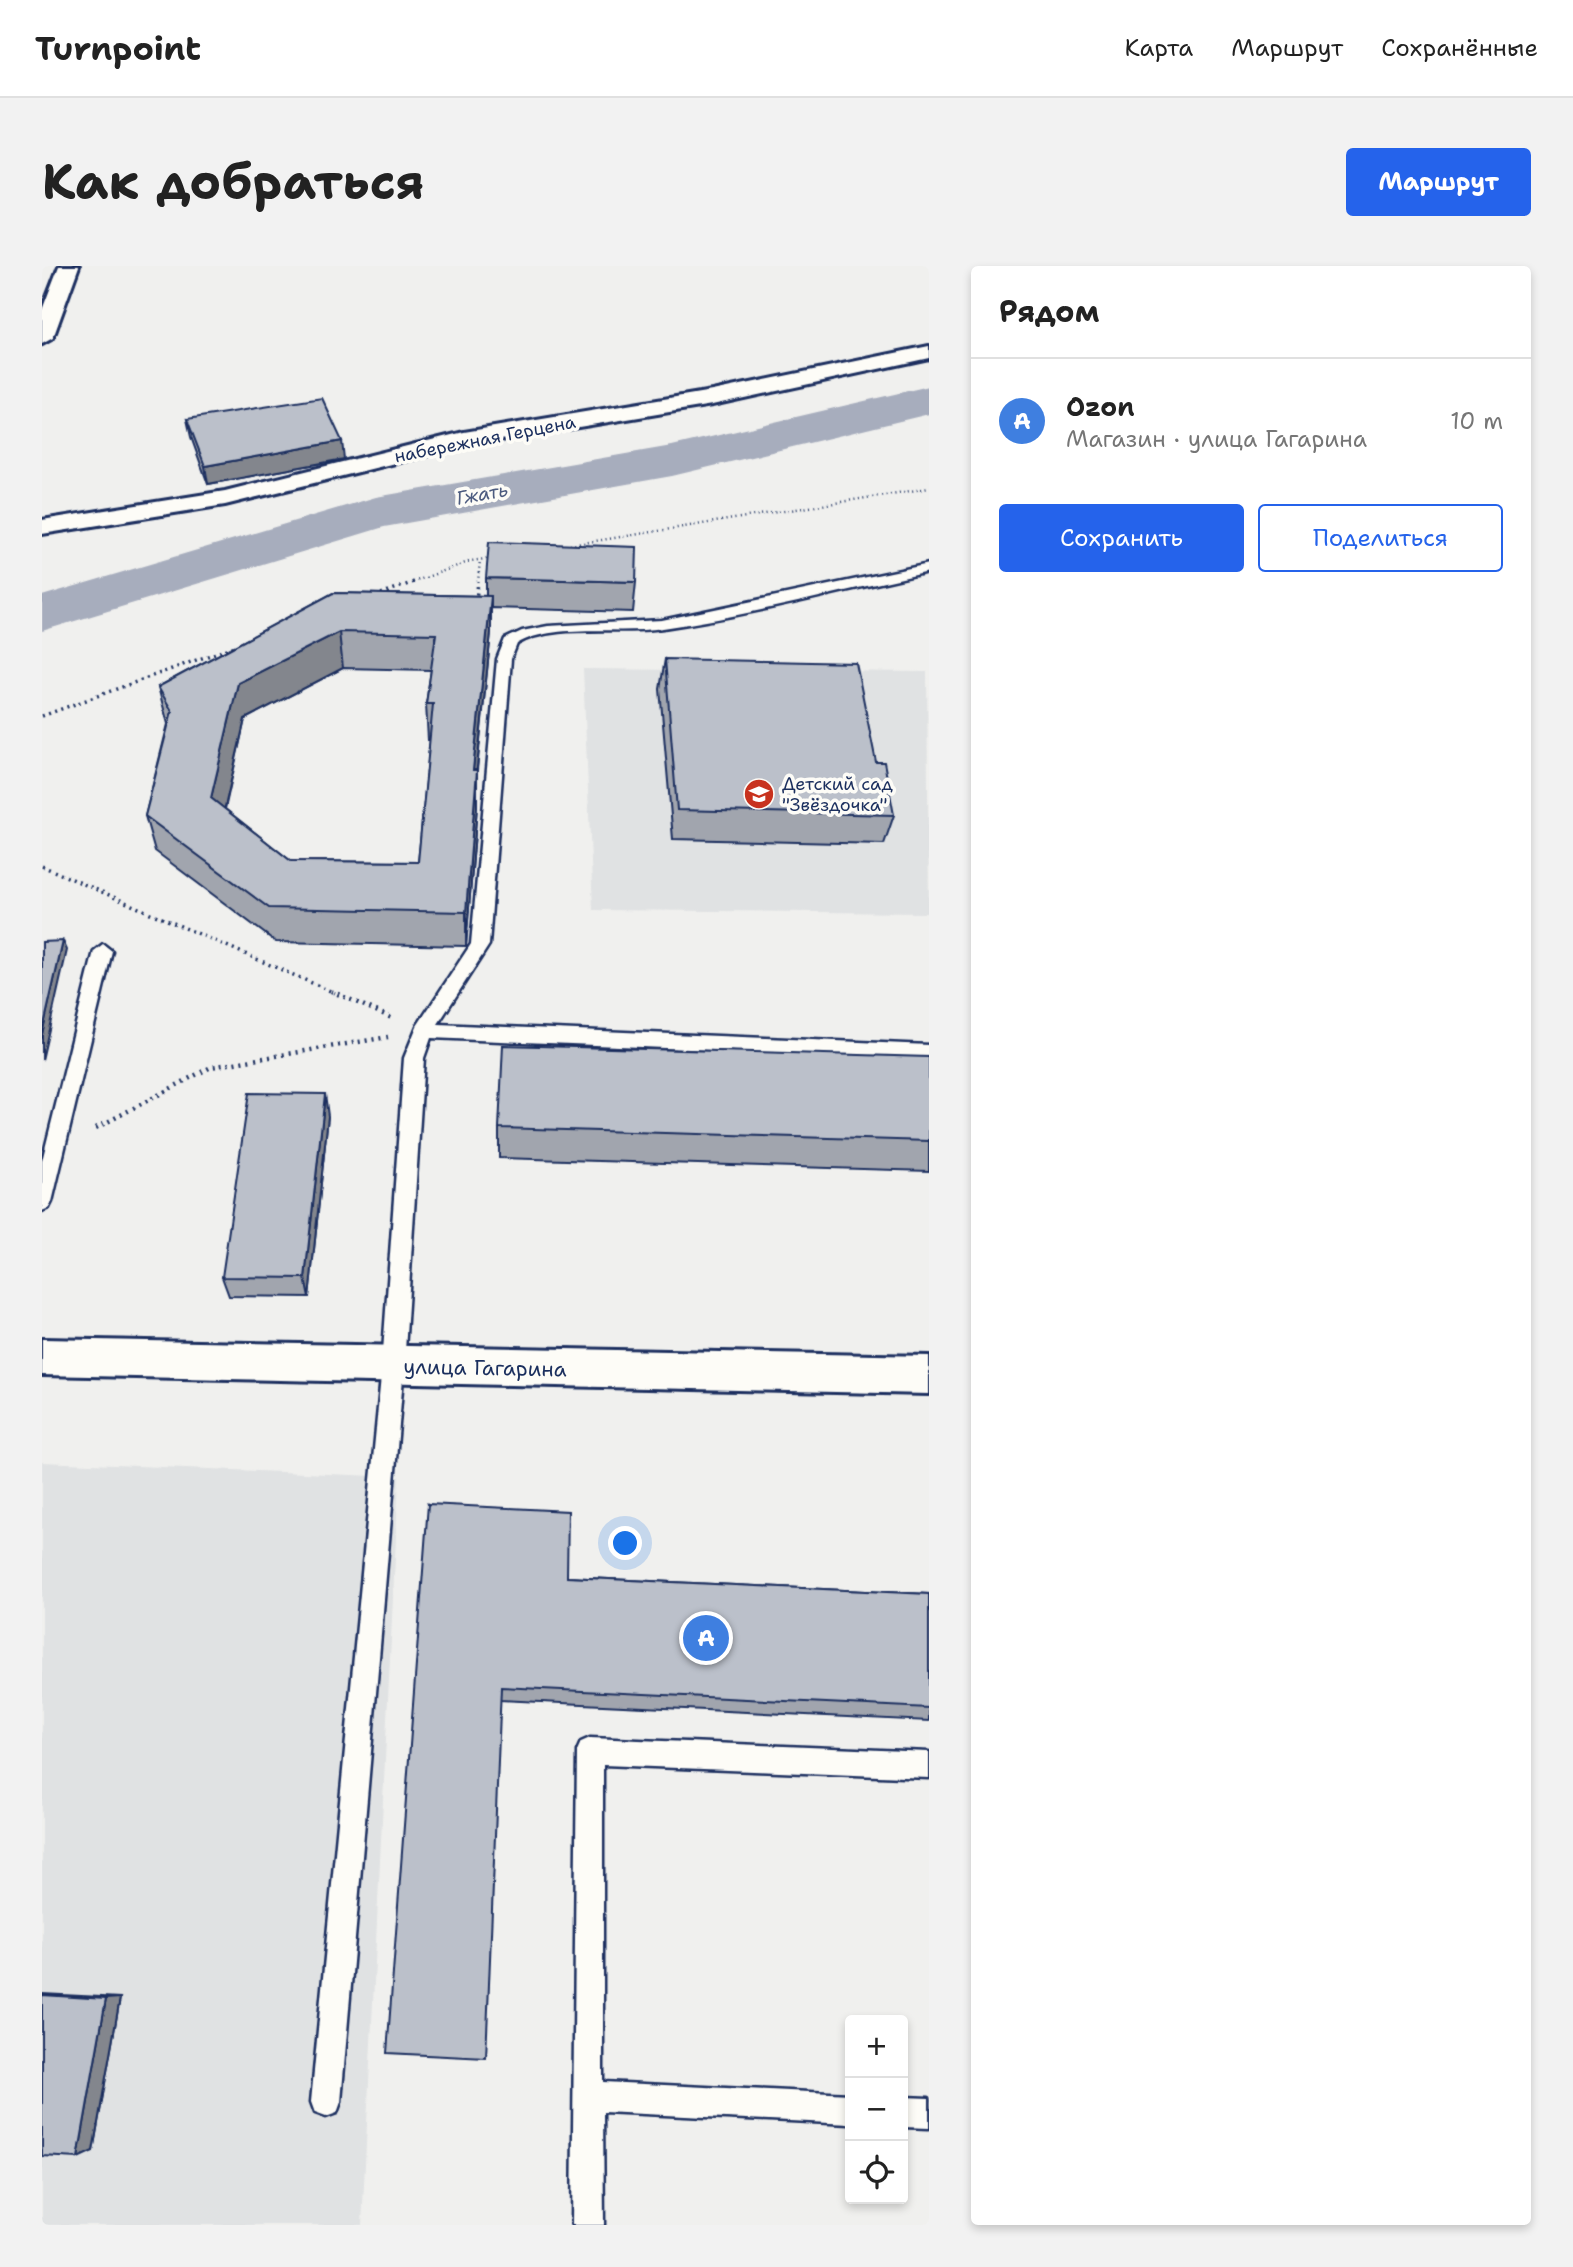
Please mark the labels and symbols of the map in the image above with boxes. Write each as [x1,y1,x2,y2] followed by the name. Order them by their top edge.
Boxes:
[392,410,578,468] street label: набережная Герцена
[454,477,510,511] water label: Гжать
[782,772,894,817] place label: Детский сад "Звёздочка"
[742,777,776,811] school or university icon: Детский сад "Звёздочка"
[403,1353,567,1383] street label: улица Гагарина
[608,1526,642,1560] your location
[683,1612,729,1664] pin: A

